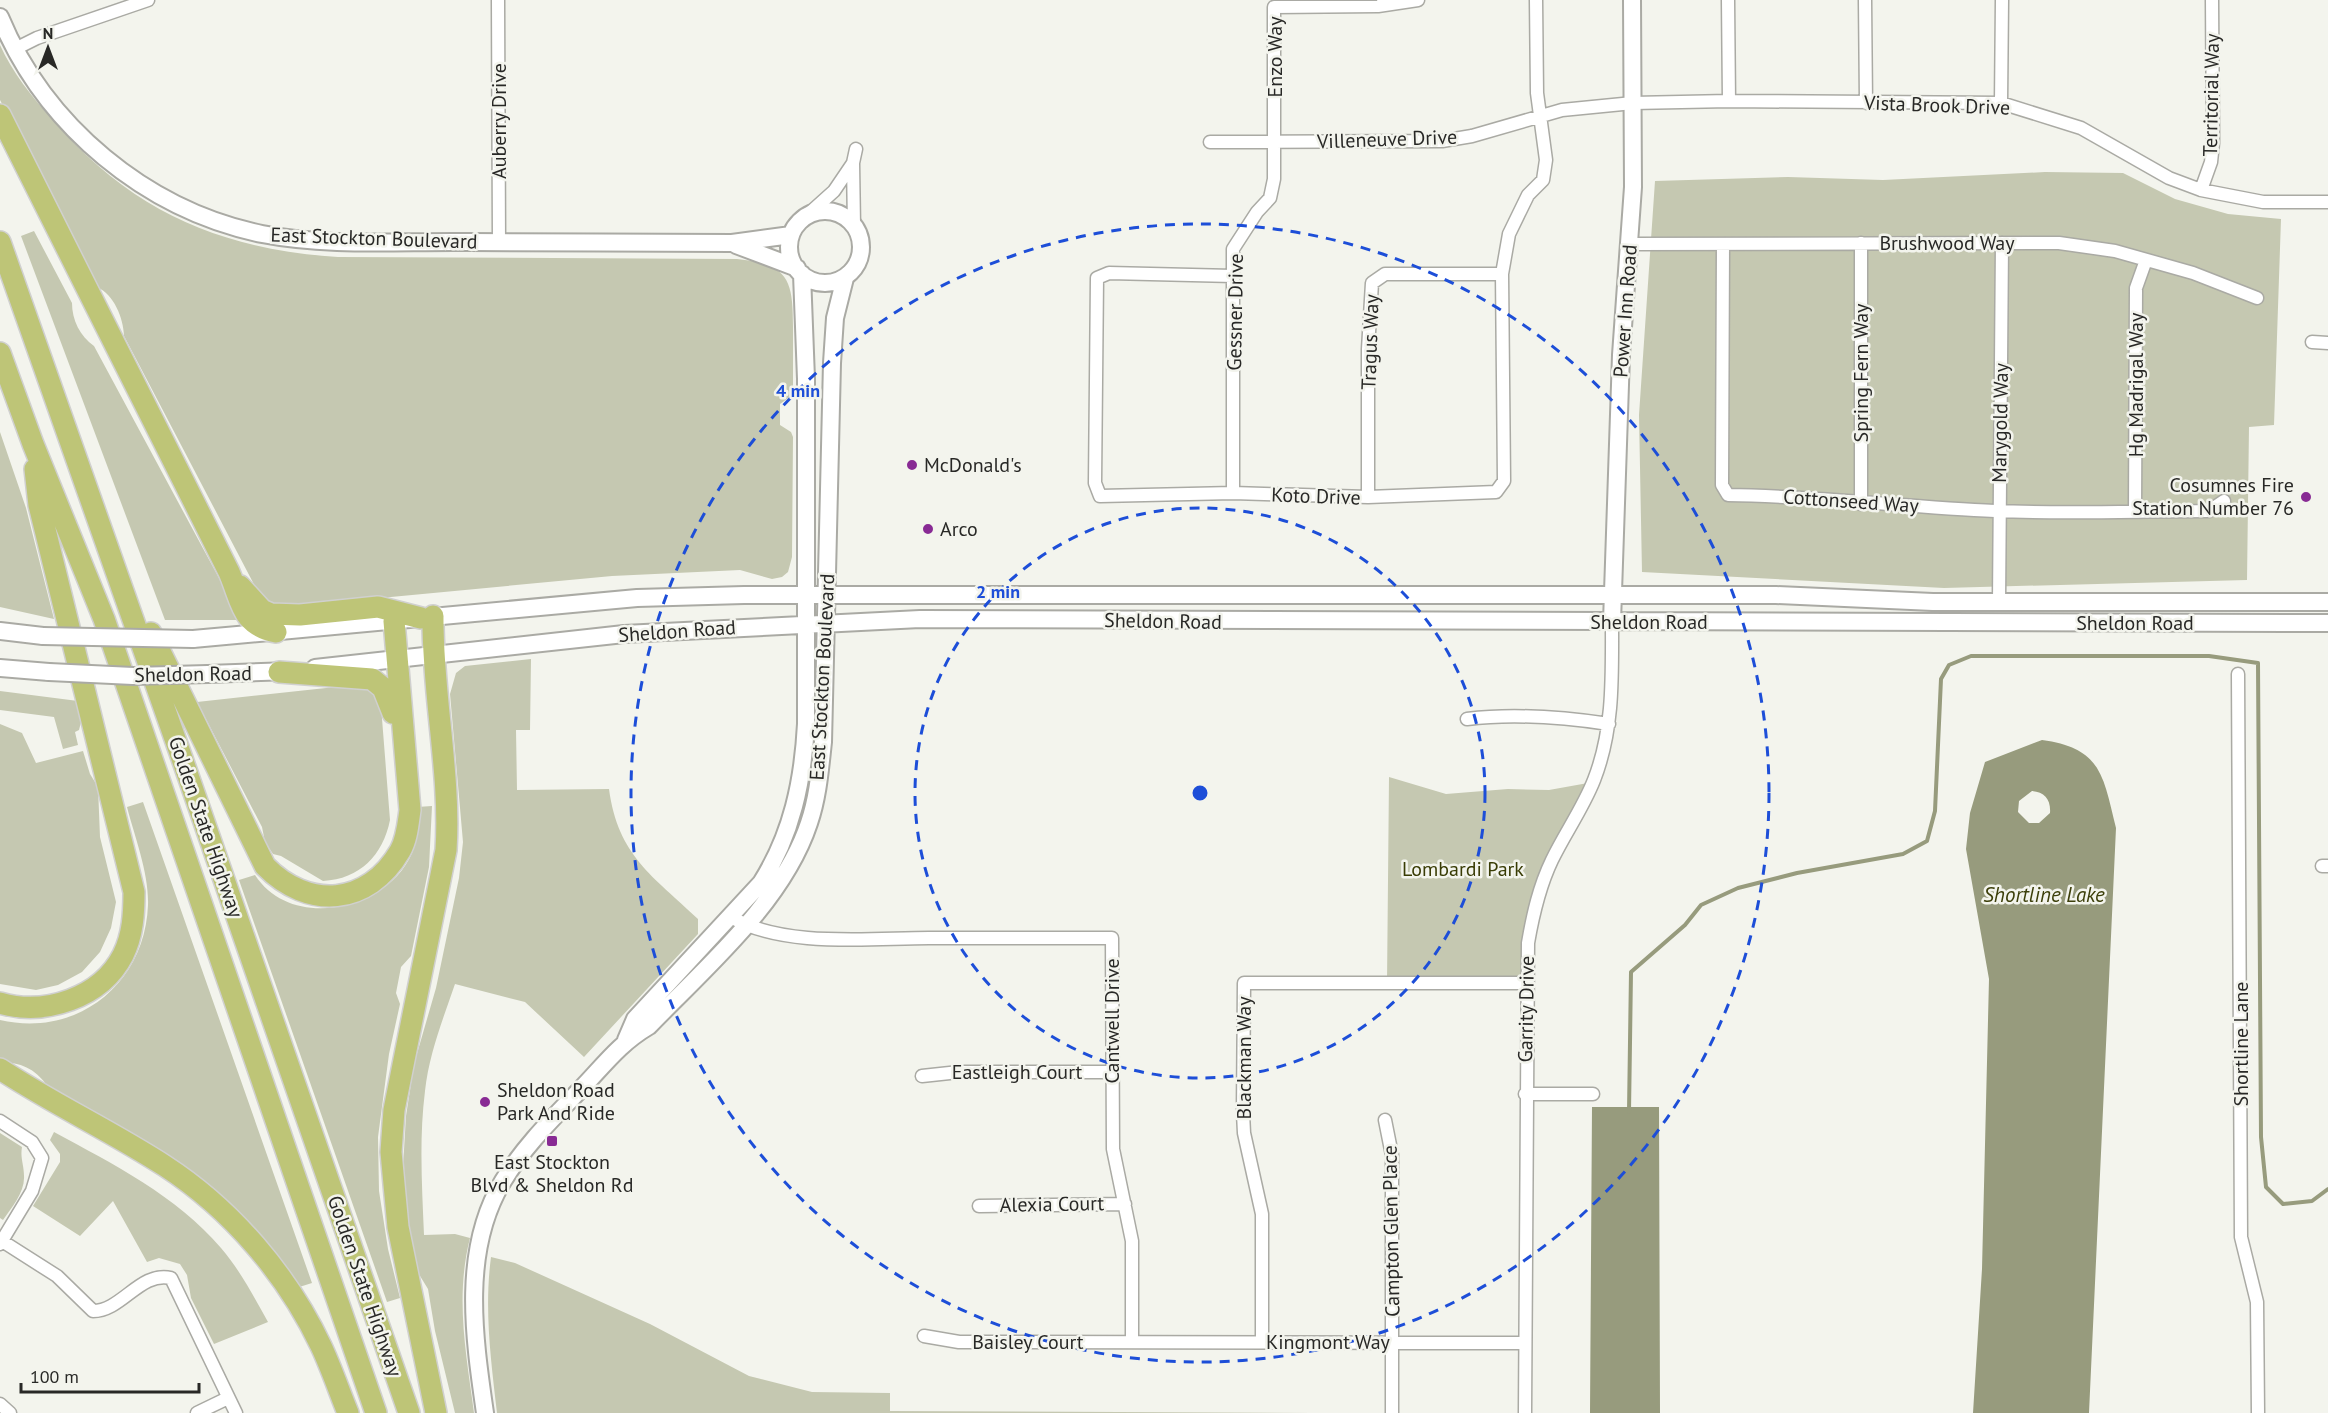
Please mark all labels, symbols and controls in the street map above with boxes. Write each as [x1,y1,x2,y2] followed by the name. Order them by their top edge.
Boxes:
[1262,16,1288,97] street label: Enzo Way
[18,18,78,78] north arrow
[43,23,53,43] text: N
[2197,33,2225,157] street label: Territorial Way
[486,63,512,179] street label: Auberry Drive
[1862,89,2011,121] street label: Vista Brook Drive
[1315,124,1458,154] street label: Villeneuve Drive
[270,221,478,255] street label: East Stockton Boulevard
[1879,230,2015,256] street label: Brushwood Way
[1607,244,1643,378] street label: Power Inn Road
[1221,253,1249,371] street label: Gessner Drive
[1355,293,1385,390] street label: Tragus Way
[1848,303,1874,442] street label: Spring Fern Way
[2123,312,2149,457] street label: Hg Madrigal Way
[1986,362,2014,483] street label: Marygold Way
[776,379,820,402] text: 4 min
[924,452,1022,478] place label: McDonald's
[905,458,919,472] marker: McDonald's
[2132,472,2294,521] place label: Cosumnes Fire Station Number 76
[1271,481,1361,511] street label: Koto Drive
[1782,483,1920,519] street label: Cottonseed Way
[2299,490,2313,504] marker: Cosumnes Fire Station Number 76
[940,516,978,542] place label: Arco
[921,522,935,536] marker: Arco
[804,573,840,781] street label: East Stockton Boulevard
[976,580,1020,603] text: 2 min
[1104,607,1222,635] street label: Sheldon Road
[1590,609,1708,635] street label: Sheldon Road
[2076,610,2194,636] street label: Sheldon Road
[617,614,737,648] street label: Sheldon Road
[134,660,252,688] street label: Sheldon Road
[163,733,249,922] street label: Golden State Highway
[1190,783,1210,803] centre of rings
[1402,856,1524,882] park label: Lombardi Park
[1983,881,2105,908] water label: Shortline Lake
[1512,955,1540,1063] street label: Garrity Drive
[1099,958,1125,1084] street label: Cantwell Drive
[2228,981,2254,1107] street label: Shortline Lane
[1231,996,1257,1120] street label: Blackman Way
[952,1059,1083,1085] street label: Eastleigh Court
[497,1077,615,1126] place label: Sheldon Road Park And Ride
[478,1095,492,1109] marker: Sheldon Road Park And Ride
[545,1134,559,1148] marker: East Stockton Blvd & Sheldon Rd
[1377,1145,1405,1317] street label: Campton Glen Place
[471,1149,633,1198] place label: East Stockton Blvd & Sheldon Rd
[999,1190,1105,1218] street label: Alexia Court
[322,1192,408,1381] street label: Golden State Highway
[972,1329,1084,1355] street label: Baisley Court
[1266,1329,1391,1355] street label: Kingmont Way
[21,1356,200,1394] scale bar
[30,1365,79,1388] text: 100 m

